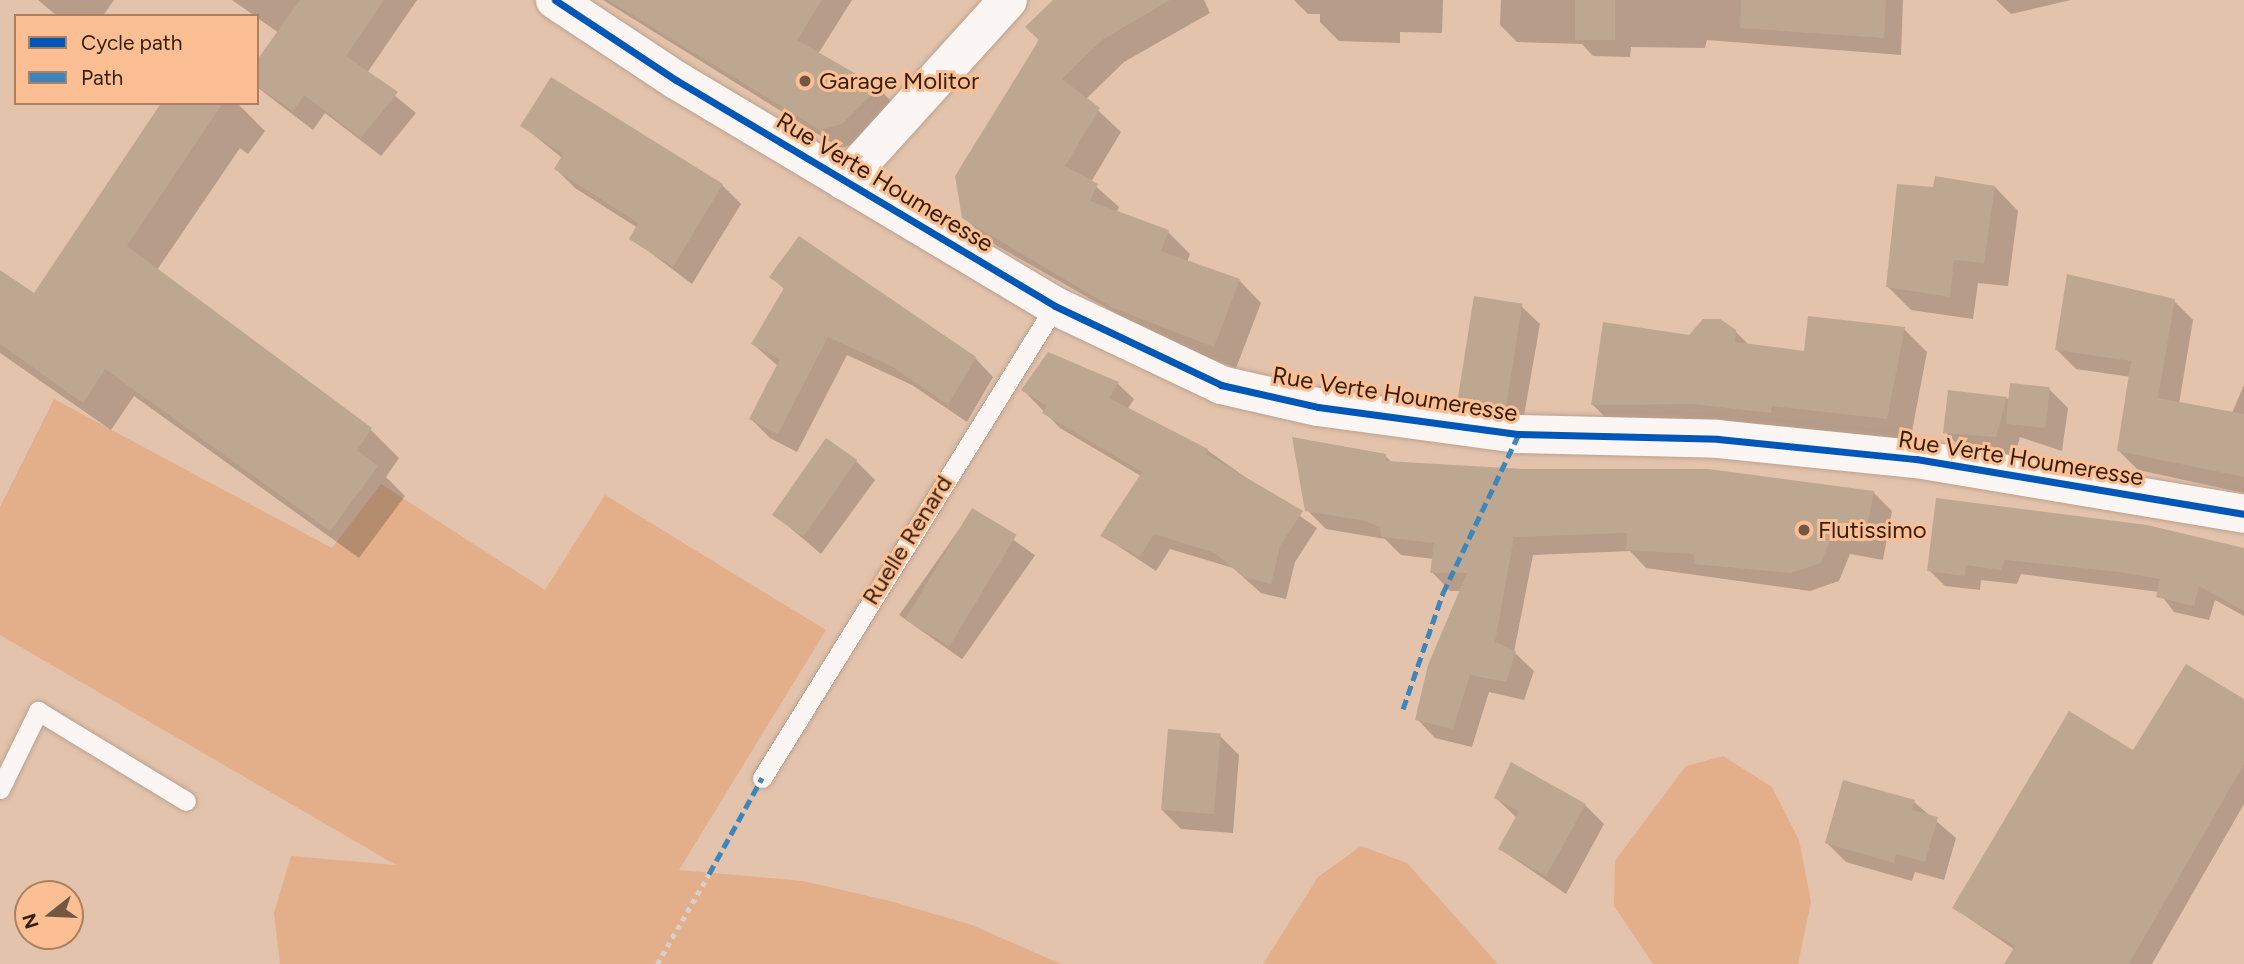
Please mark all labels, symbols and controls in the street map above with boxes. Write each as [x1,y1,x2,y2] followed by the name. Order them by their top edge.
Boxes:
[14,14,259,105] legend
[81,30,182,55] text: Cycle path
[81,65,123,90] text: Path
[819,67,979,95] place label: Garage Molitor
[797,73,813,89] marker: Garage Molitor
[771,106,999,258] street label: Rue Verte Houmeresse
[1270,360,1520,428] street label: Rue Verte Houmeresse
[1896,424,2146,492] street label: Rue Verte Houmeresse
[856,470,958,610] street label: Ruelle Renard
[1818,516,1927,544] place label: Flutissimo
[1796,522,1812,538] marker: Flutissimo
[14,880,84,950] north arrow
[17,910,44,932] text: N

